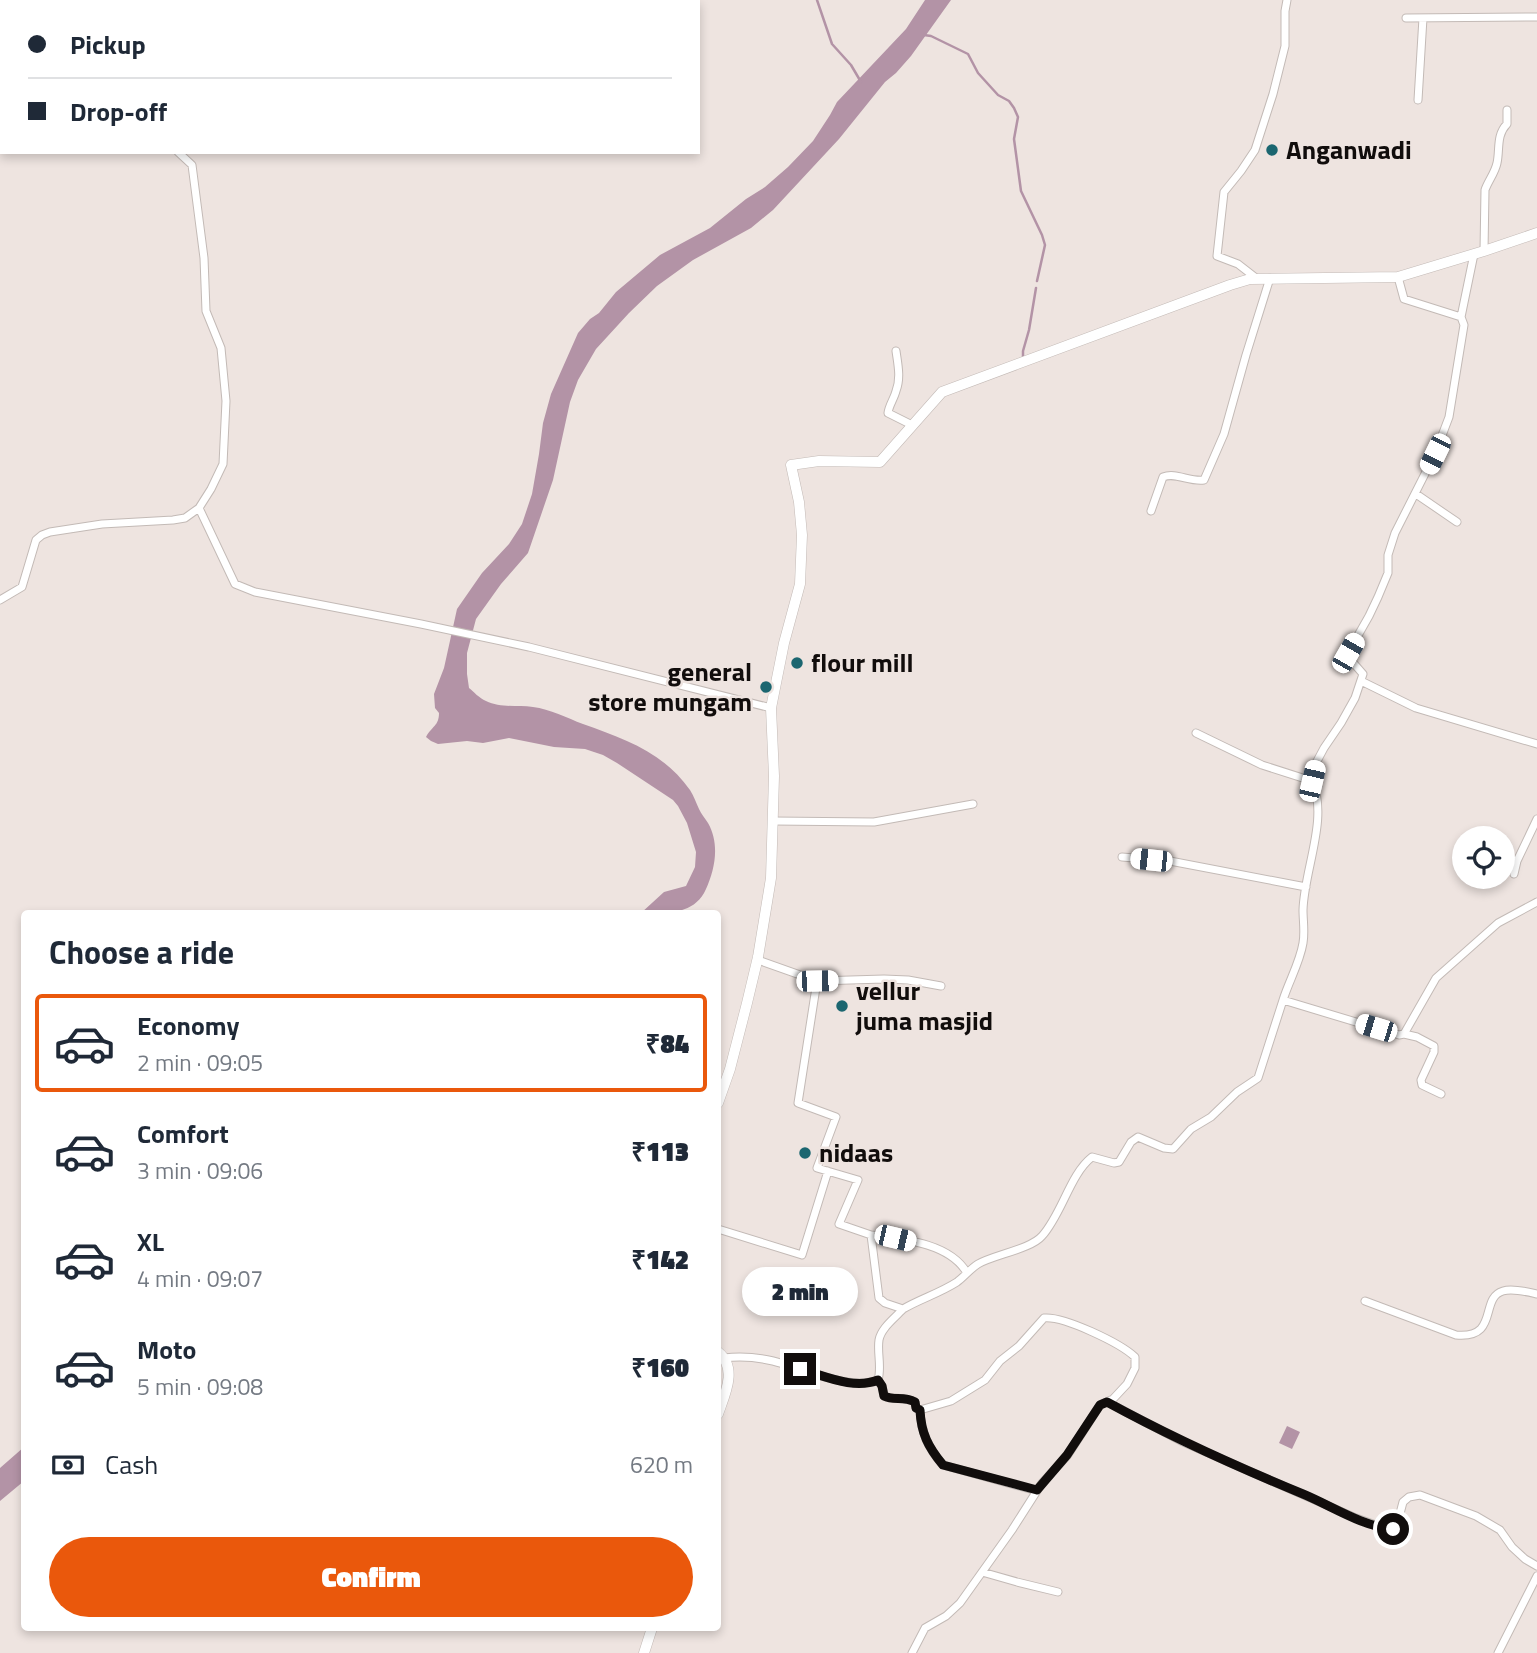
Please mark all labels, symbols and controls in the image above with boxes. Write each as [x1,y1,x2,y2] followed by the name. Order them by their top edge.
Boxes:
[70,25,146,64] text: Pickup
[70,92,167,131] text: Drop-off
[1286,130,1412,169] place label: Anganwadi
[1264,142,1280,158] marker: Anganwadi
[1417,431,1454,477] car
[1329,630,1368,676] car
[811,643,913,682] place label: flour mill
[588,652,752,721] place label: general store mungam
[789,655,805,671] marker: flour mill
[758,679,774,695] marker: general store mungam
[1298,758,1327,804] car
[1452,826,1515,889] map controls
[1452,826,1515,889] button: locate
[1130,847,1173,873] car
[49,928,234,976] text: Choose a ride
[796,970,839,992] car
[855,971,993,1040] place label: vellur juma masjid
[834,998,850,1014] marker: vellur juma masjid
[137,1006,239,1045] text: Economy
[53,1012,116,1075] icon: car
[1353,1012,1400,1044] car
[646,1024,689,1063] text: ₹84
[137,1045,263,1080] text: 2 min · 09:05
[137,1114,229,1153] text: Comfort
[53,1120,116,1183] icon: car
[631,1132,689,1171] text: ₹113
[819,1133,893,1172] place label: nidaas
[797,1145,813,1161] marker: nidaas
[137,1153,263,1188] text: 3 min · 09:06
[137,1222,164,1261] text: XL
[873,1223,918,1253] car
[53,1228,116,1291] icon: car
[631,1240,689,1279] text: ₹142
[137,1261,263,1296] text: 4 min · 09:07
[742,1268,858,1316] callout: 2 min
[771,1274,829,1309] text: 2 min
[137,1330,196,1369] text: Moto
[53,1336,116,1399] icon: car
[631,1348,689,1387] text: ₹160
[784,1353,816,1385] route end
[137,1369,263,1404] text: 5 min · 09:08
[105,1445,158,1484] text: Cash
[49,1446,87,1484] icon: cash
[630,1447,693,1482] text: 620 m
[1377,1513,1409,1545] route start
[49,1537,693,1617] button: Confirm

